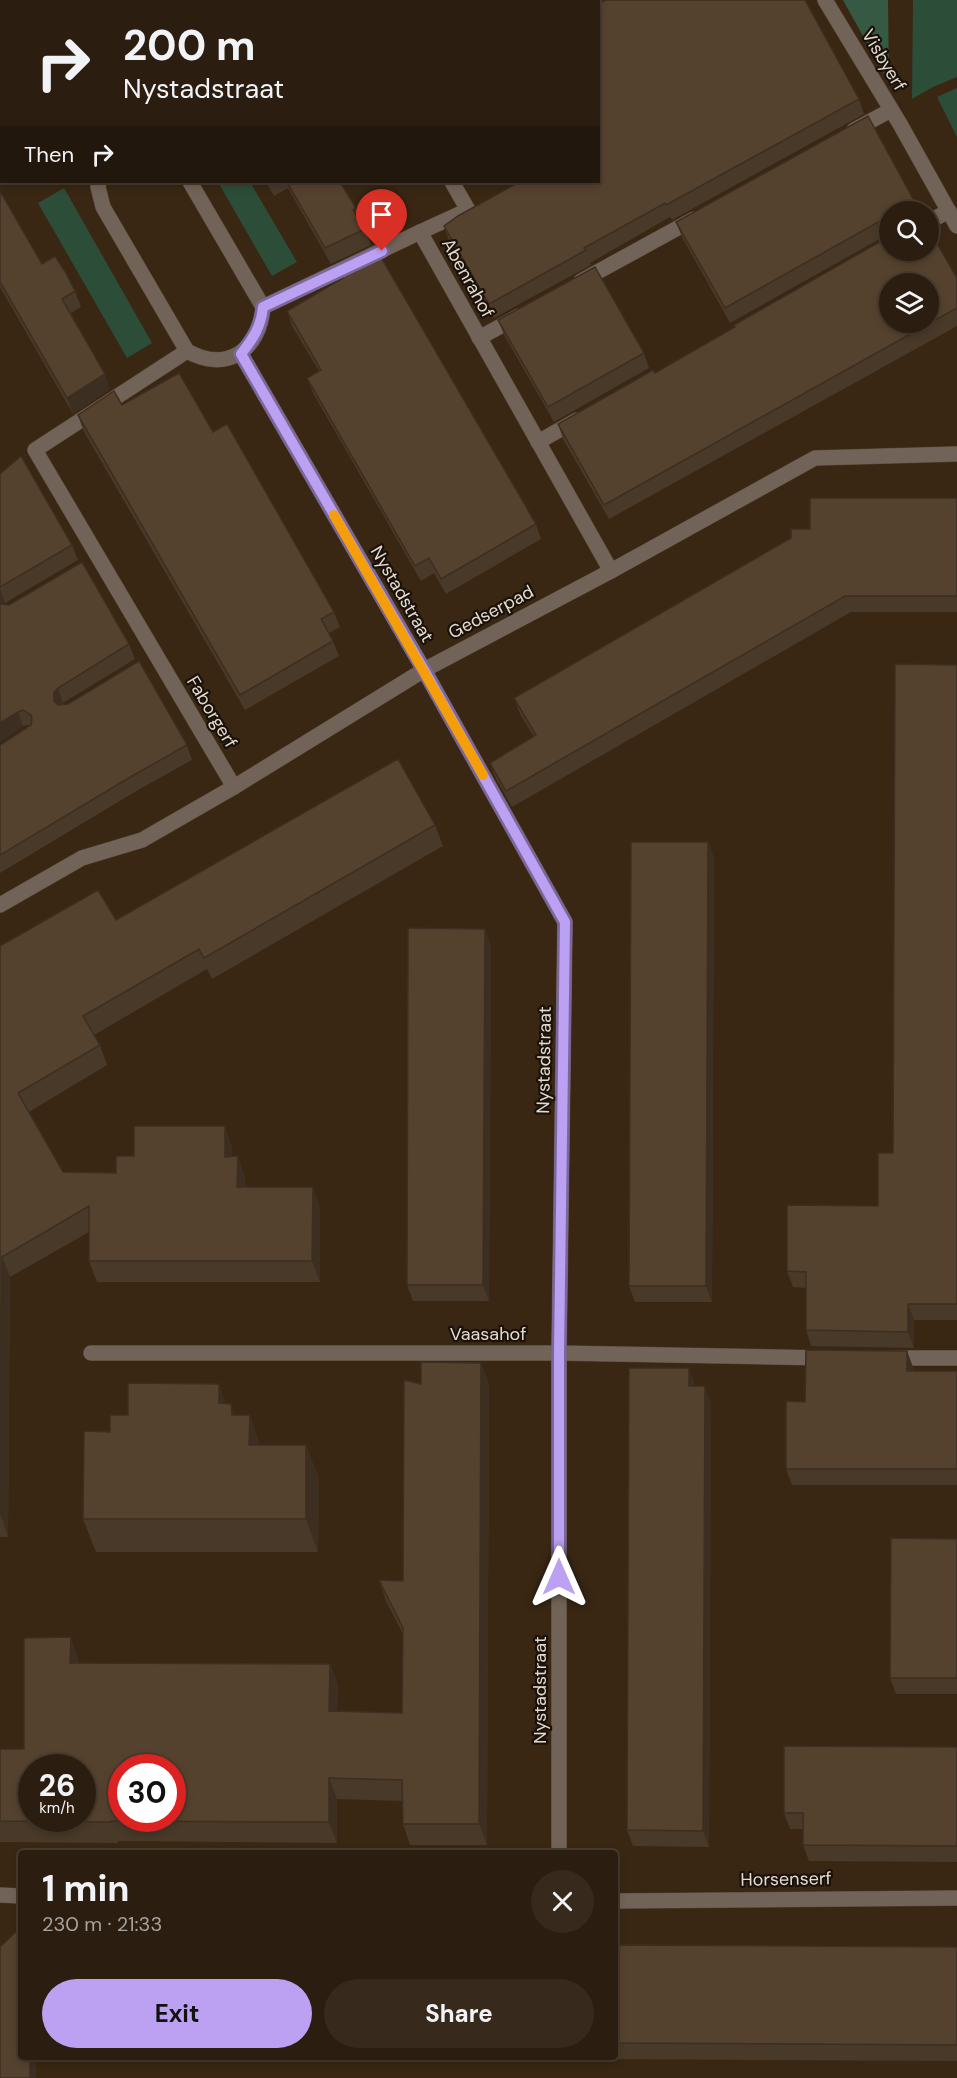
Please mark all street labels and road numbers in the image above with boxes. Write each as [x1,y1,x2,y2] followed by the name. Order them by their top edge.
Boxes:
[856,25,912,95] street label: Visbyerf
[436,234,500,322] street label: Abenrahof
[365,541,439,647] street label: Nystadstraat
[444,579,538,645] street label: Gedserpad
[181,672,243,752] street label: Faborgerf
[531,1006,557,1114] street label: Nystadstraat
[450,1322,526,1346] street label: Vaasahof
[528,1636,552,1744] street label: Nystadstraat
[740,1866,832,1892] street label: Horsenserf

